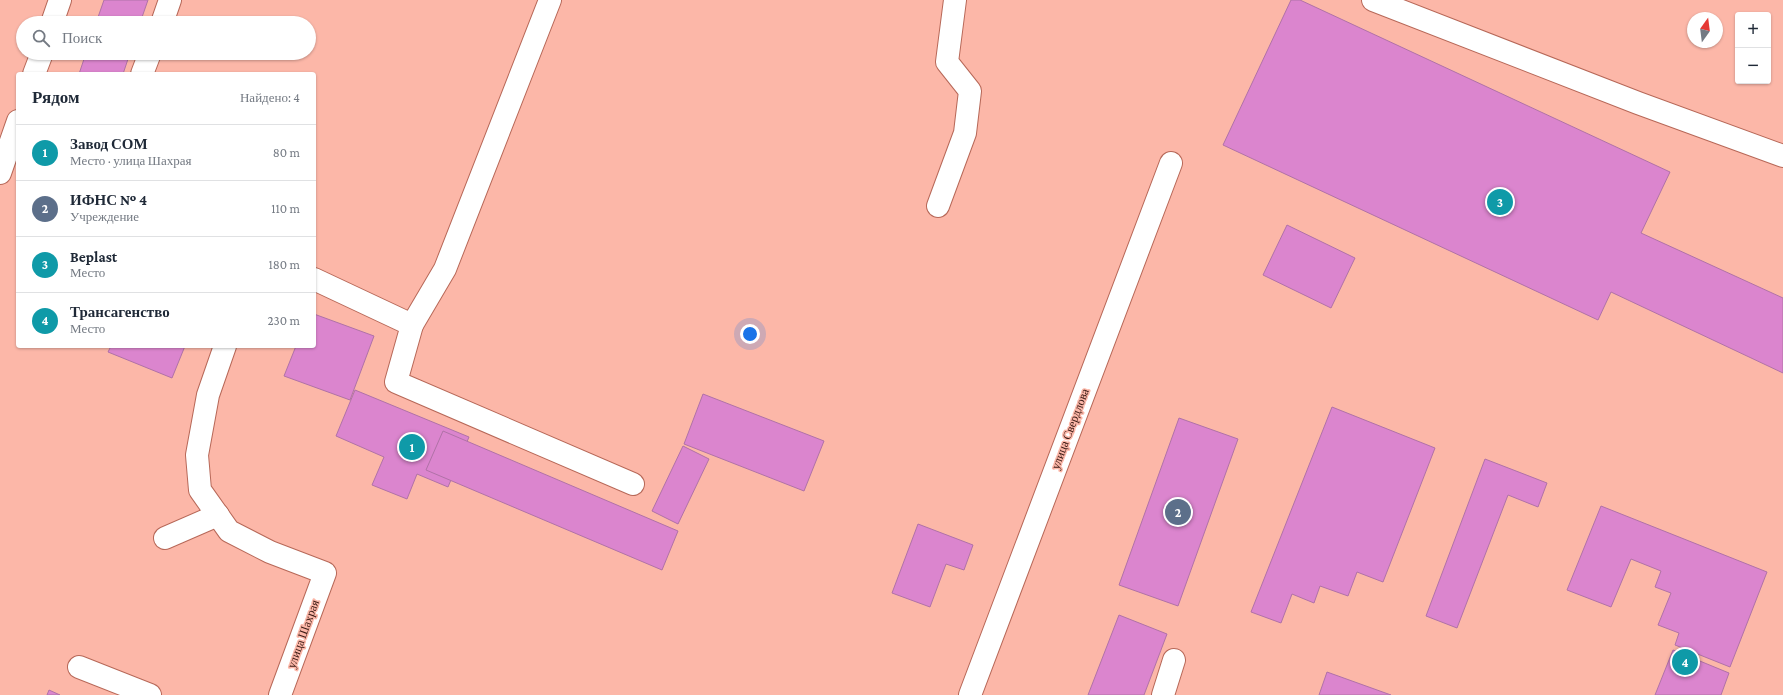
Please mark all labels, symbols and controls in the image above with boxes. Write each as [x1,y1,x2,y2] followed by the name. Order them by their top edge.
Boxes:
[1687,12,1723,48] north arrow
[1735,12,1771,84] map controls
[1735,12,1771,48] button: +
[16,16,316,60] search box
[30,27,52,49] icon: search
[62,30,102,46] text: Поиск
[1735,48,1771,84] button: −
[32,88,80,107] text: Рядом
[240,90,300,105] text: Найдено: 4
[70,136,148,152] text: Завод СОМ
[43,145,47,160] text: 1
[273,145,300,160] text: 80 m
[70,153,191,168] text: Место · улица Шахрая
[1487,187,1513,217] pin: 3
[70,192,147,208] text: ИФНС № 4
[42,201,48,216] text: 2
[271,201,300,216] text: 110 m
[70,209,139,224] text: Учреждение
[70,249,117,265] text: Beplast
[42,257,48,272] text: 3
[268,257,300,272] text: 180 m
[70,265,105,280] text: Место
[70,304,170,320] text: Трансагенство
[41,313,49,328] text: 4
[267,313,300,328] text: 230 m
[70,321,105,336] text: Место
[740,324,760,344] your location
[1048,386,1092,471] street label: улица Свердлова
[399,432,425,462] pin: 1
[1165,497,1191,527] pin: 2
[284,597,322,670] street label: улица Шахрая
[1672,647,1698,677] pin: 4

